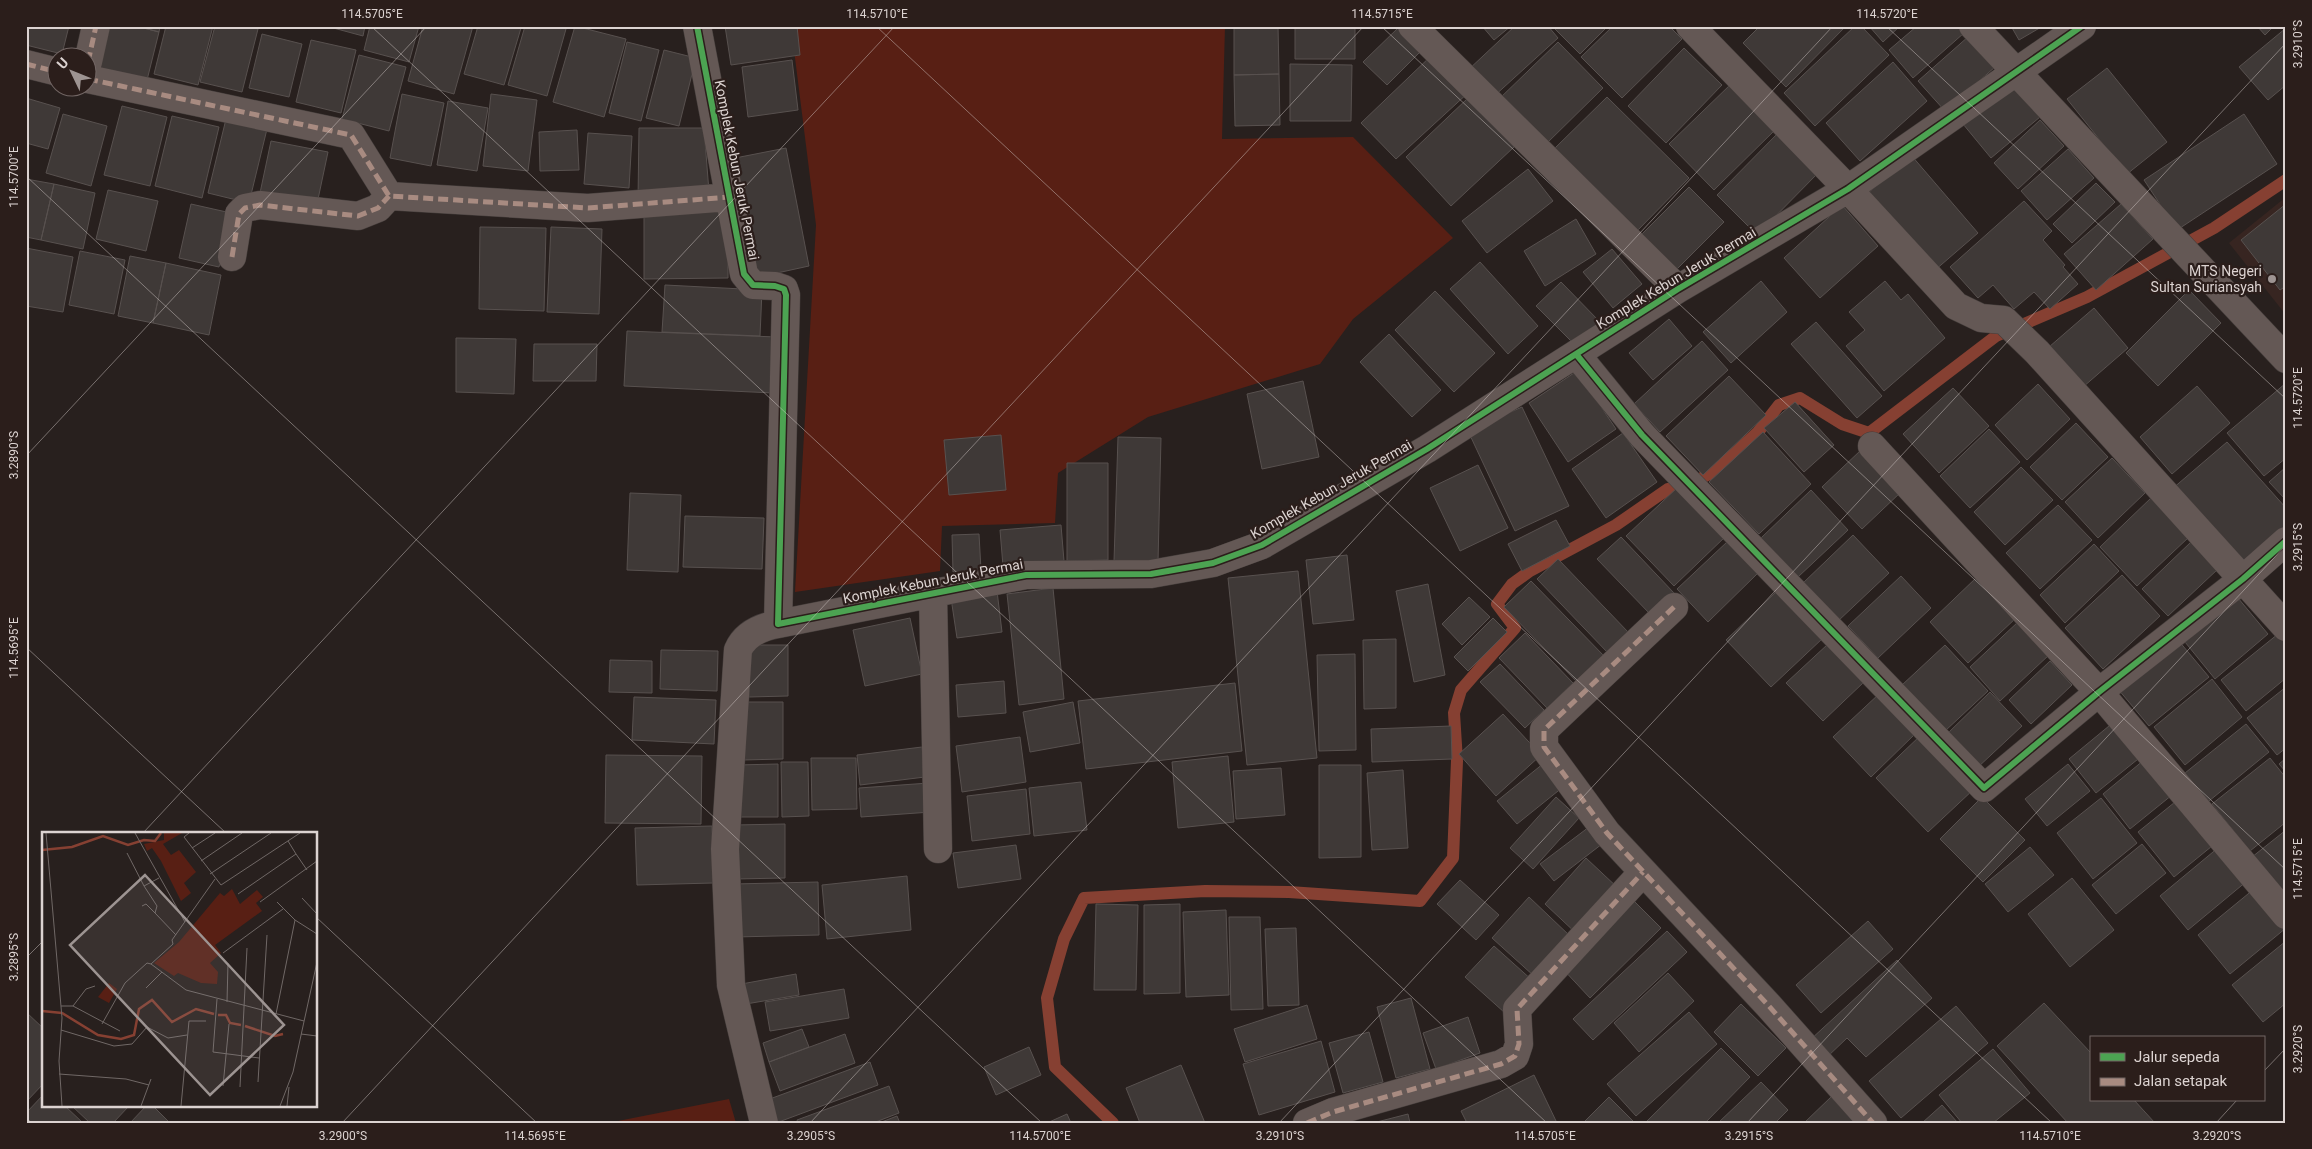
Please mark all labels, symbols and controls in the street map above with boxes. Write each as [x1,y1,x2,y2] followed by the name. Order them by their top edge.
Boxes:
[341,7,403,21] text: 114.5705°E
[846,7,908,21] text: 114.5710°E
[1351,7,1413,21] text: 114.5715°E
[1856,7,1918,21] text: 114.5720°E
[2291,20,2305,68] text: 3.2910°S
[48,48,98,98] north arrow
[53,54,71,72] text: U
[712,78,762,262] street label: Komplek Kebun Jeruk Permai
[7,146,21,208] text: 114.5700°E
[1593,224,1759,332] street label: Komplek Kebun Jeruk Permai
[2151,263,2262,295] place label: MTS Negeri Sultan Suriansyah
[2266,273,2278,285] marker: MTS Negeri Sultan Suriansyah
[2291,367,2305,429] text: 114.5720°E
[7,431,21,479] text: 3.2890°S
[1248,436,1414,542] street label: Komplek Kebun Jeruk Permai
[2291,523,2305,571] text: 3.2915°S
[841,556,1025,606] street label: Komplek Kebun Jeruk Permai
[7,617,21,679] text: 114.5695°E
[42,832,318,1106] inset map
[2291,838,2305,900] text: 114.5715°E
[7,933,21,981] text: 3.2895°S
[2291,1025,2305,1073] text: 3.2920°S
[2090,1036,2264,1102] legend
[2134,1048,2220,1066] text: Jalur sepeda
[2134,1072,2228,1090] text: Jalan setapak
[319,1129,367,1143] text: 3.2900°S
[504,1129,566,1143] text: 114.5695°E
[787,1129,835,1143] text: 3.2905°S
[1009,1129,1071,1143] text: 114.5700°E
[1256,1129,1304,1143] text: 3.2910°S
[1514,1129,1576,1143] text: 114.5705°E
[1725,1129,1773,1143] text: 3.2915°S
[2019,1129,2081,1143] text: 114.5710°E
[2193,1129,2241,1143] text: 3.2920°S

